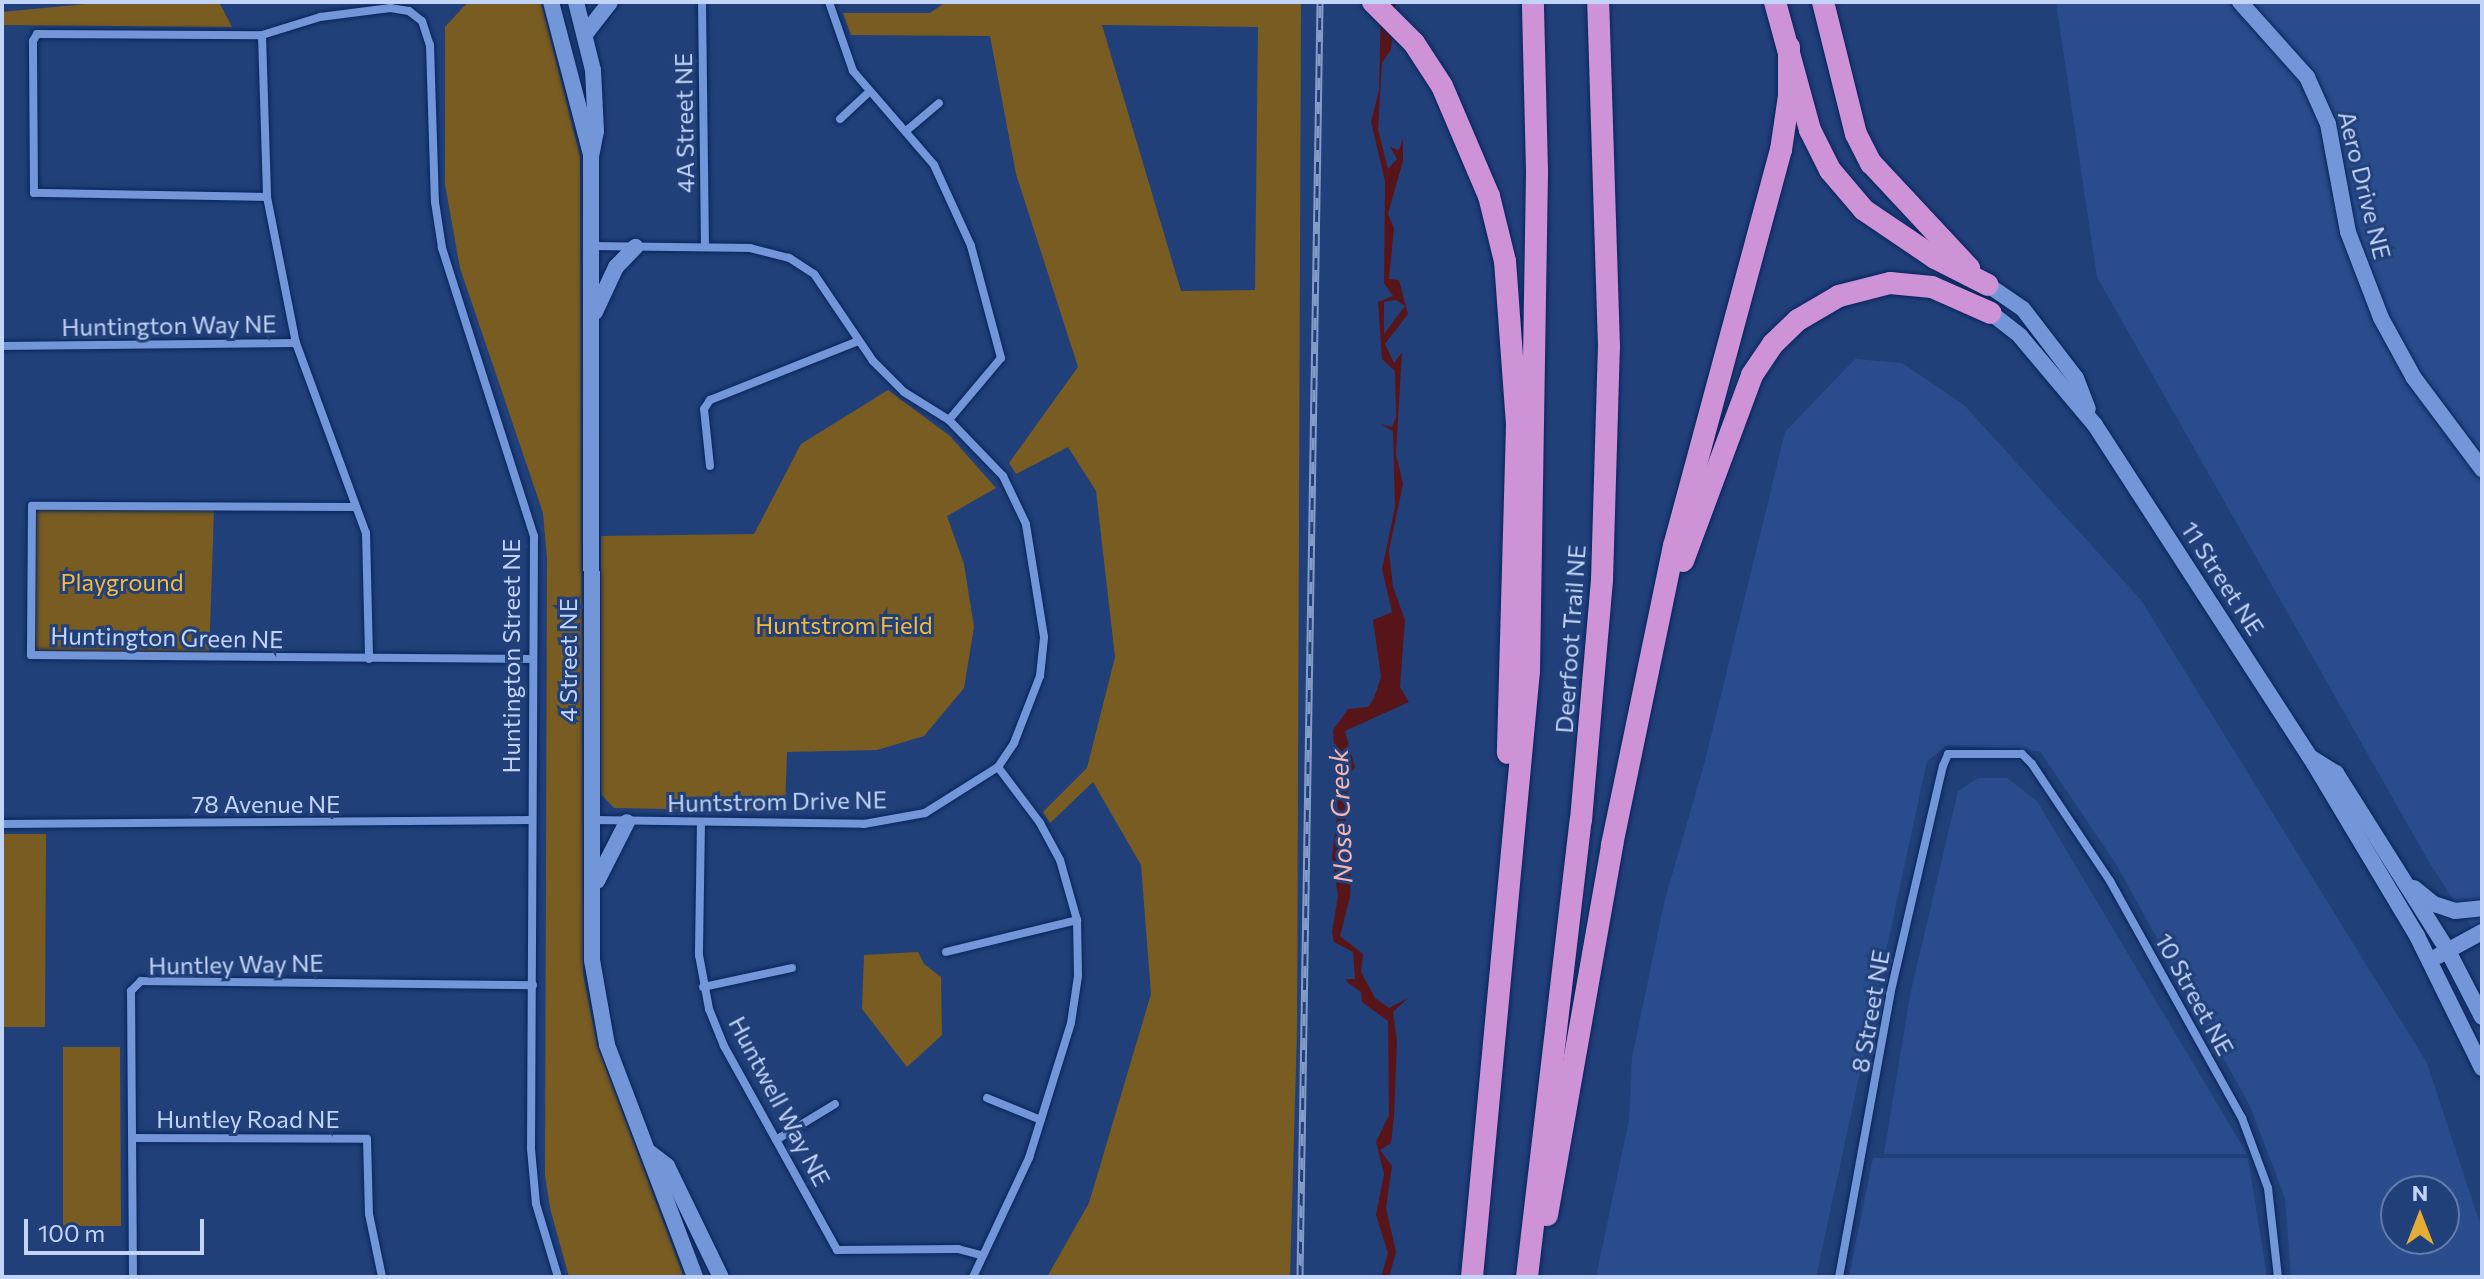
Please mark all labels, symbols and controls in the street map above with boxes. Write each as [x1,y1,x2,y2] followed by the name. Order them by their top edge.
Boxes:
[668,53,700,193] street label: 4A Street NE
[2333,108,2397,262] street label: Aero Drive NE
[61,309,277,341] street label: Huntington Way NE
[2176,516,2270,640] street label: 11 Street NE
[497,538,525,774] street label: Huntington Street NE
[1549,544,1591,734] street label: Deerfoot Trail NE
[60,568,184,596] park label: Playground
[554,598,582,722] street label: 4 Street NE
[755,611,933,639] park label: Huntstrom Field
[50,621,284,653] street label: Huntington Green NE
[1322,748,1358,884] water label: Nose Creek
[667,785,887,817] street label: Huntstrom Drive NE
[192,790,340,818] street label: 78 Avenue NE
[2150,928,2240,1060] street label: 10 Street NE
[1845,947,1895,1075] street label: 8 Street NE
[148,948,324,980] street label: Huntley Way NE
[723,1011,837,1191] street label: Huntwell Way NE
[156,1105,340,1133] street label: Huntley Road NE
[2380,1175,2460,1255] north arrow
[2412,1179,2428,1206] text: N
[28,1203,208,1253] scale bar
[38,1218,105,1247] text: 100 m

